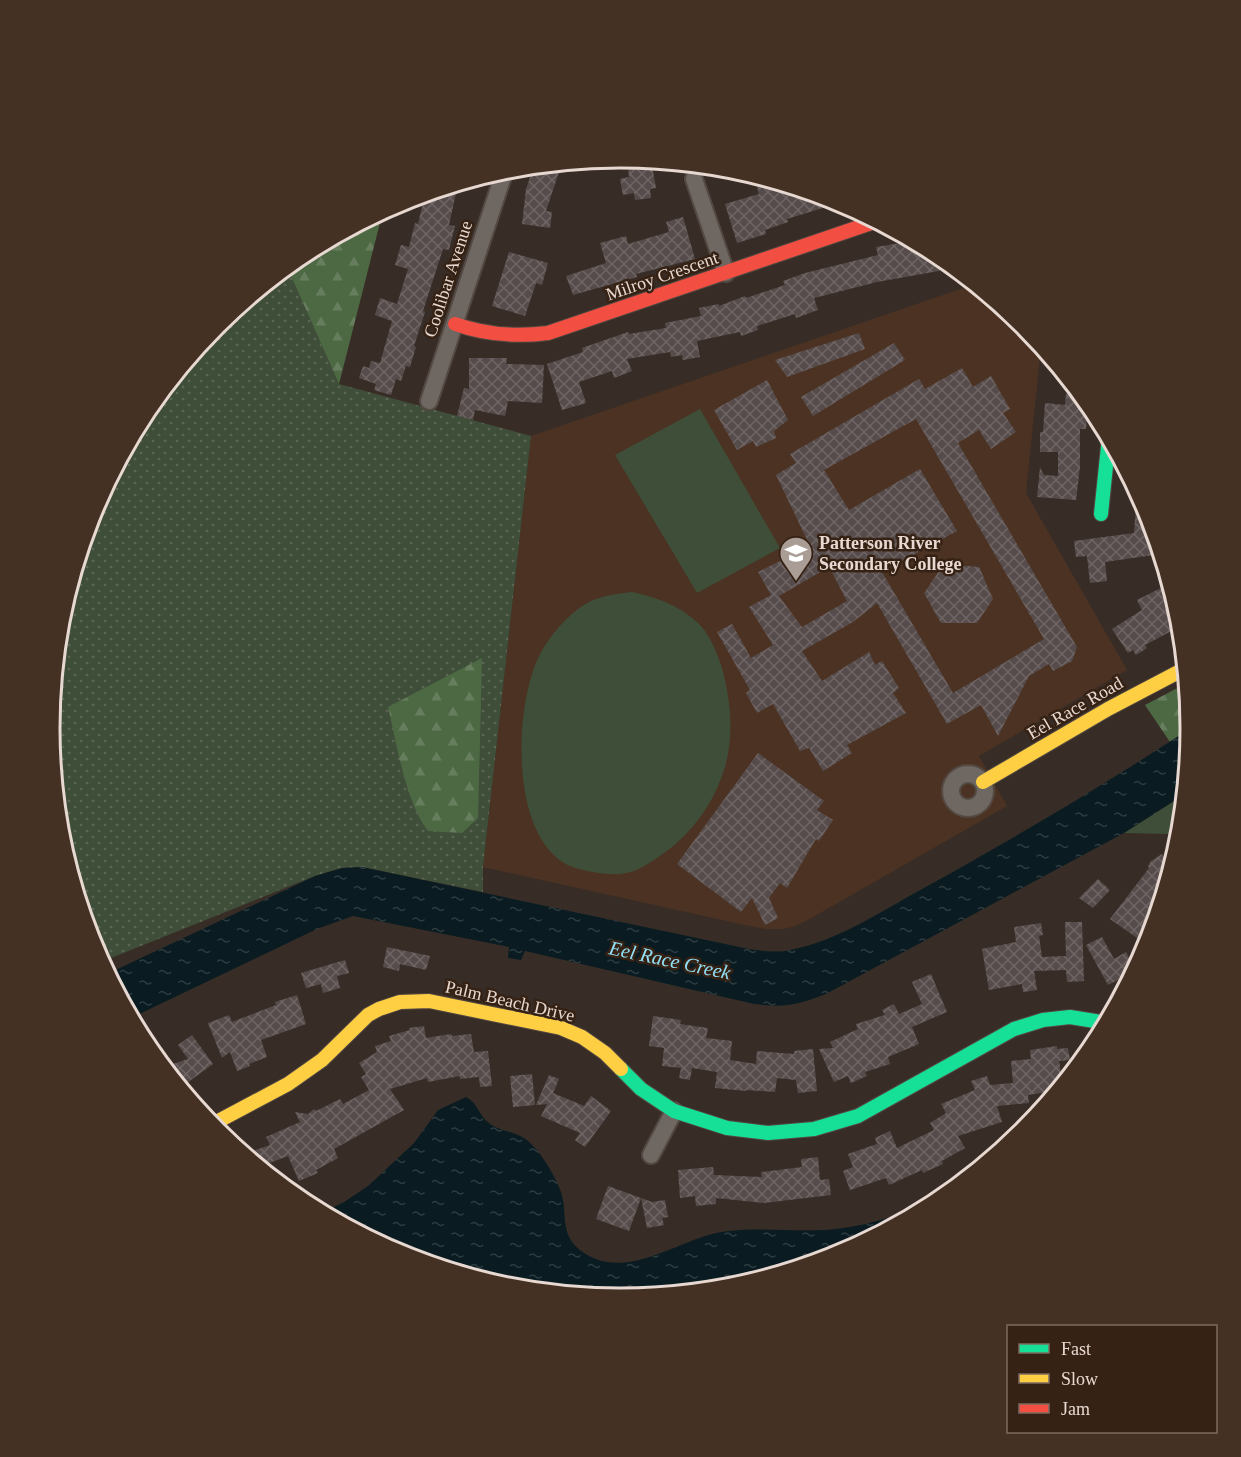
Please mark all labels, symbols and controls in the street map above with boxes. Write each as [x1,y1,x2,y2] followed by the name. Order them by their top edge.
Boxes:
[420,218,476,340] street label: Coolibar Avenue
[603,247,721,305] street label: Milroy Crescent
[819,533,961,574] place label: Patterson River Secondary College
[778,535,814,582] school or university icon: Patterson River Secondary College
[1024,673,1126,743] street label: Eel Race Road
[606,936,734,984] water label: Eel Race Creek
[443,976,577,1026] street label: Palm Beach Drive
[1007,1325,1217,1433] legend
[1061,1339,1091,1359] text: Fast
[1061,1369,1098,1389] text: Slow
[1061,1399,1090,1419] text: Jam

